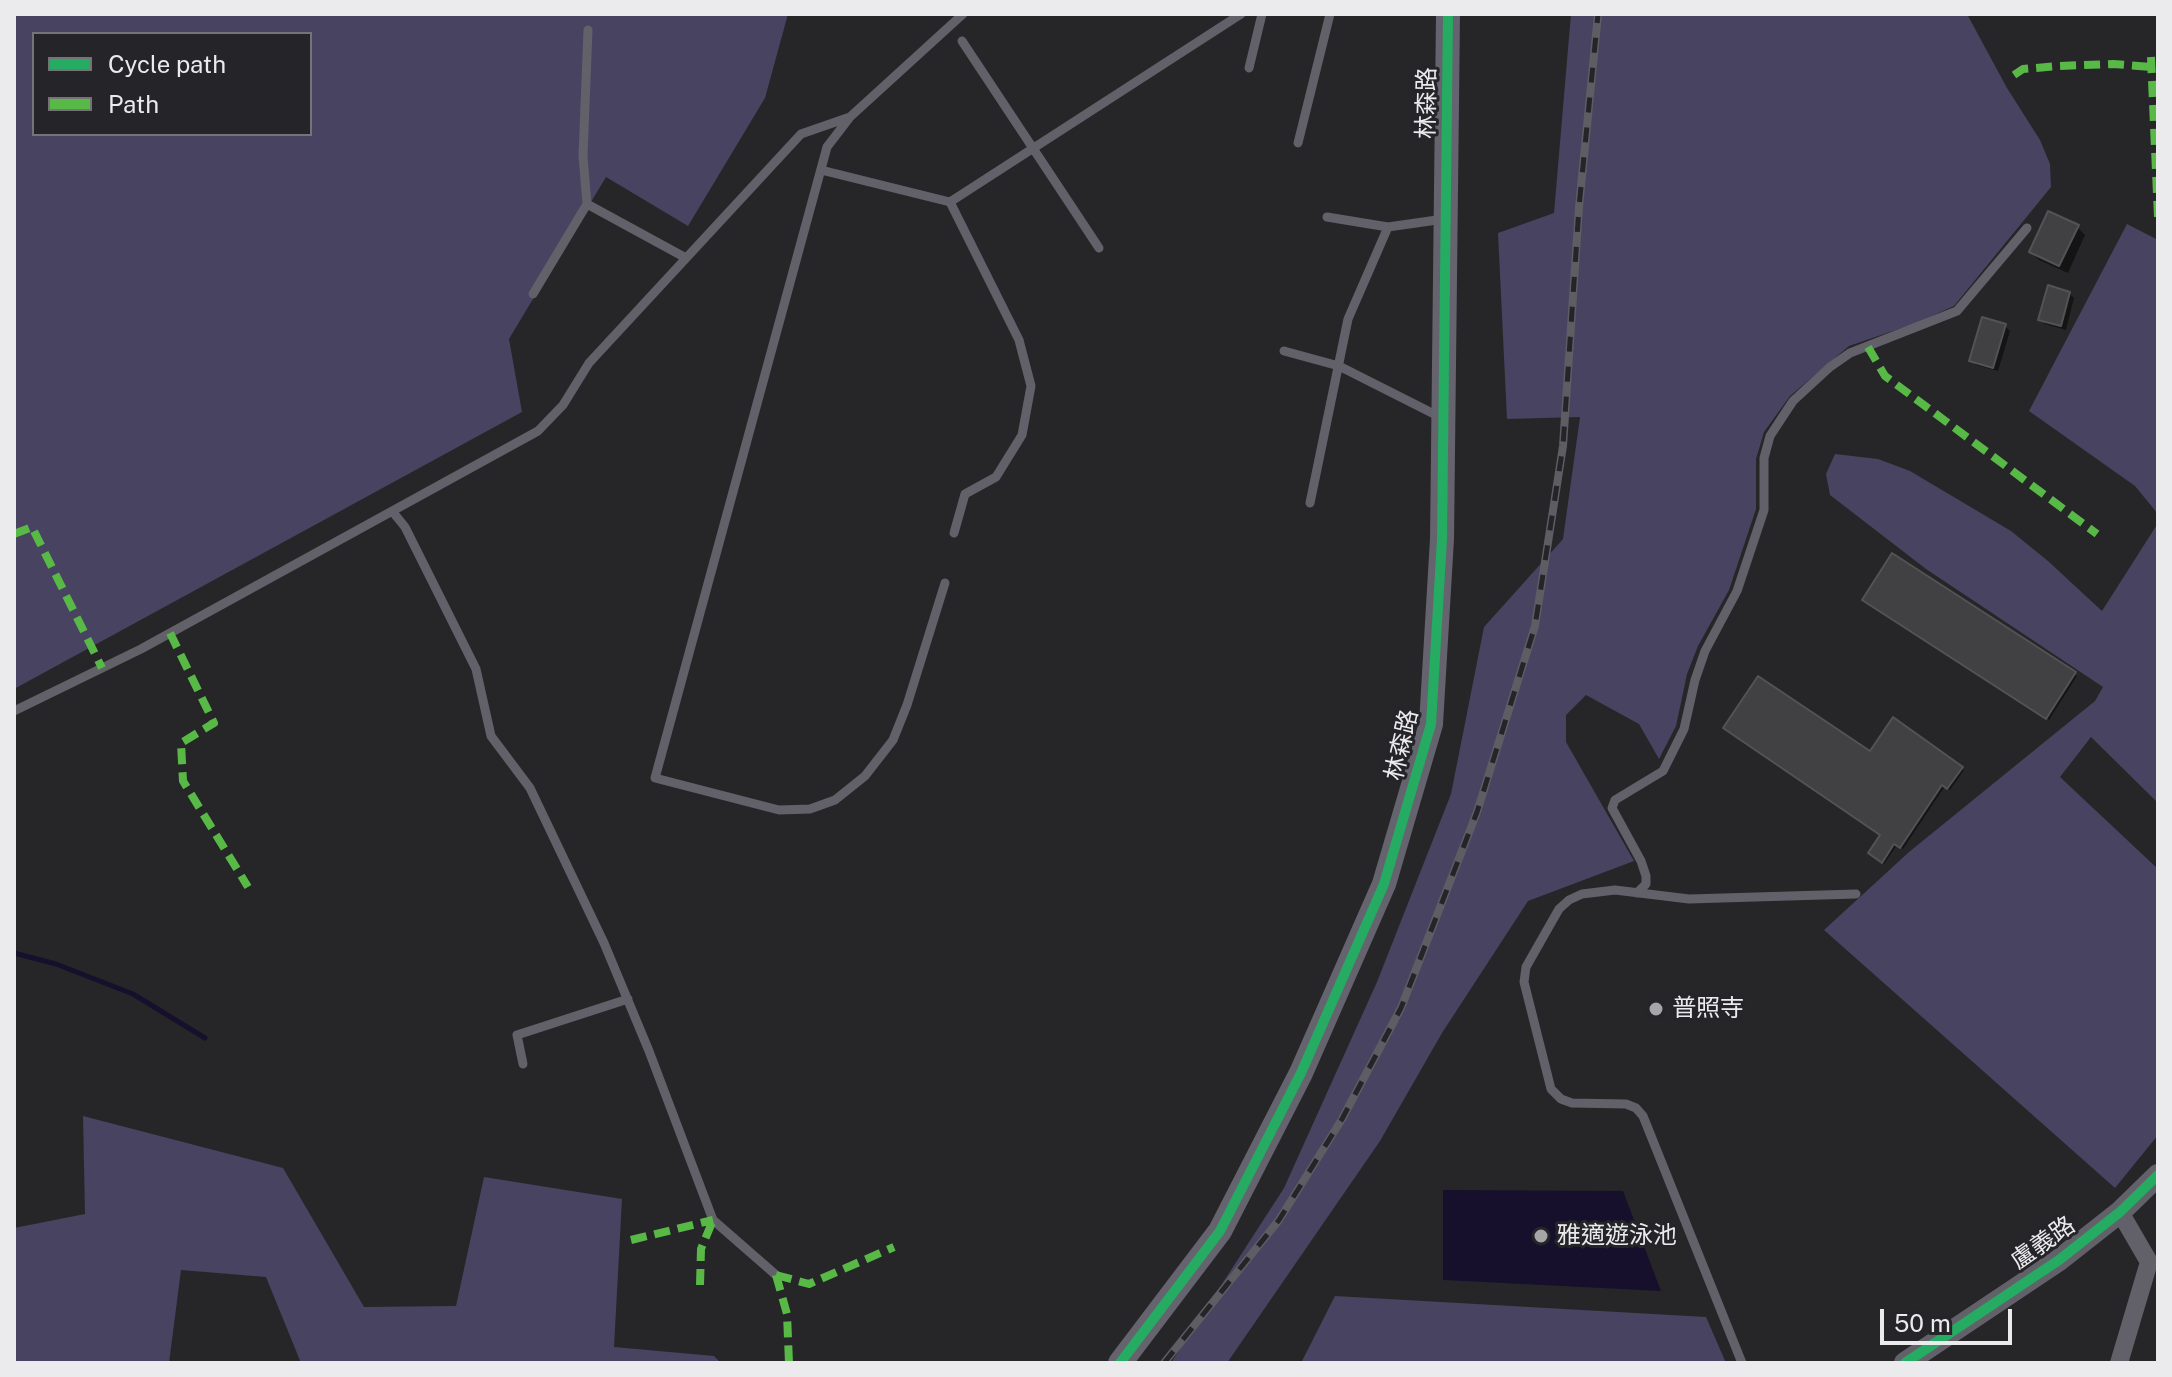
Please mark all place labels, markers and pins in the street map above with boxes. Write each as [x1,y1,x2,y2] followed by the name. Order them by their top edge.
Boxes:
[1672,995,1744,1023] place label: 普照寺
[1647,1000,1665,1018] marker: 普照寺
[1557,1222,1677,1250] place label: 雅適遊泳池
[1532,1227,1550,1245] marker: 雅適遊泳池

